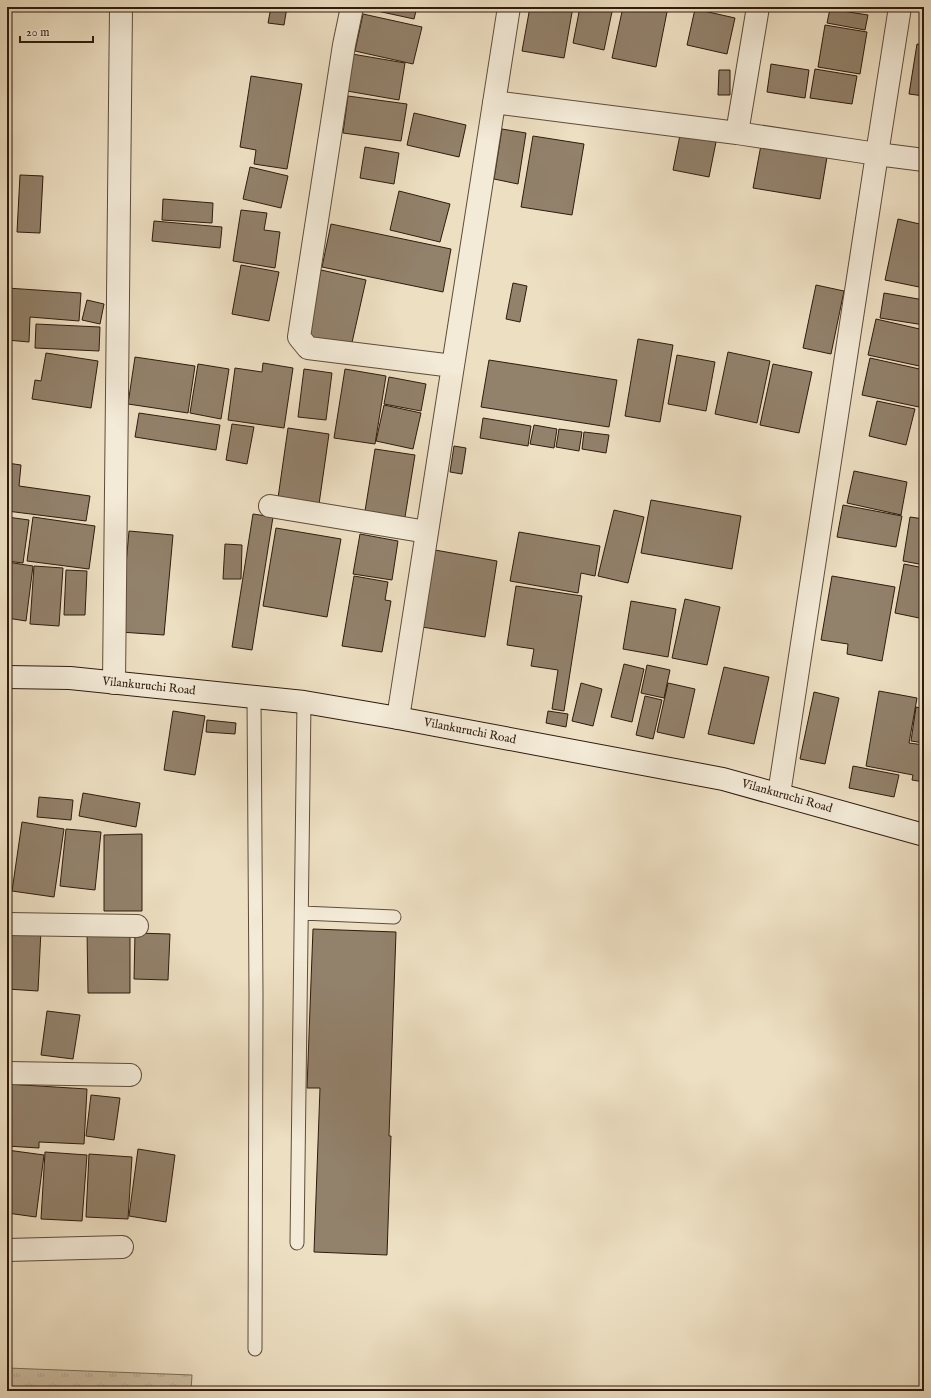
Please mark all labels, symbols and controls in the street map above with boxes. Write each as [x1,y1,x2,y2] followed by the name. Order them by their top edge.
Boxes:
[20,18,93,44] scale bar
[26,25,49,40] text: 20 m
[101,674,197,698] street label: Vilankuruchi Road
[422,715,518,747] street label: Vilankuruchi Road
[739,776,835,816] street label: Vilankuruchi Road

